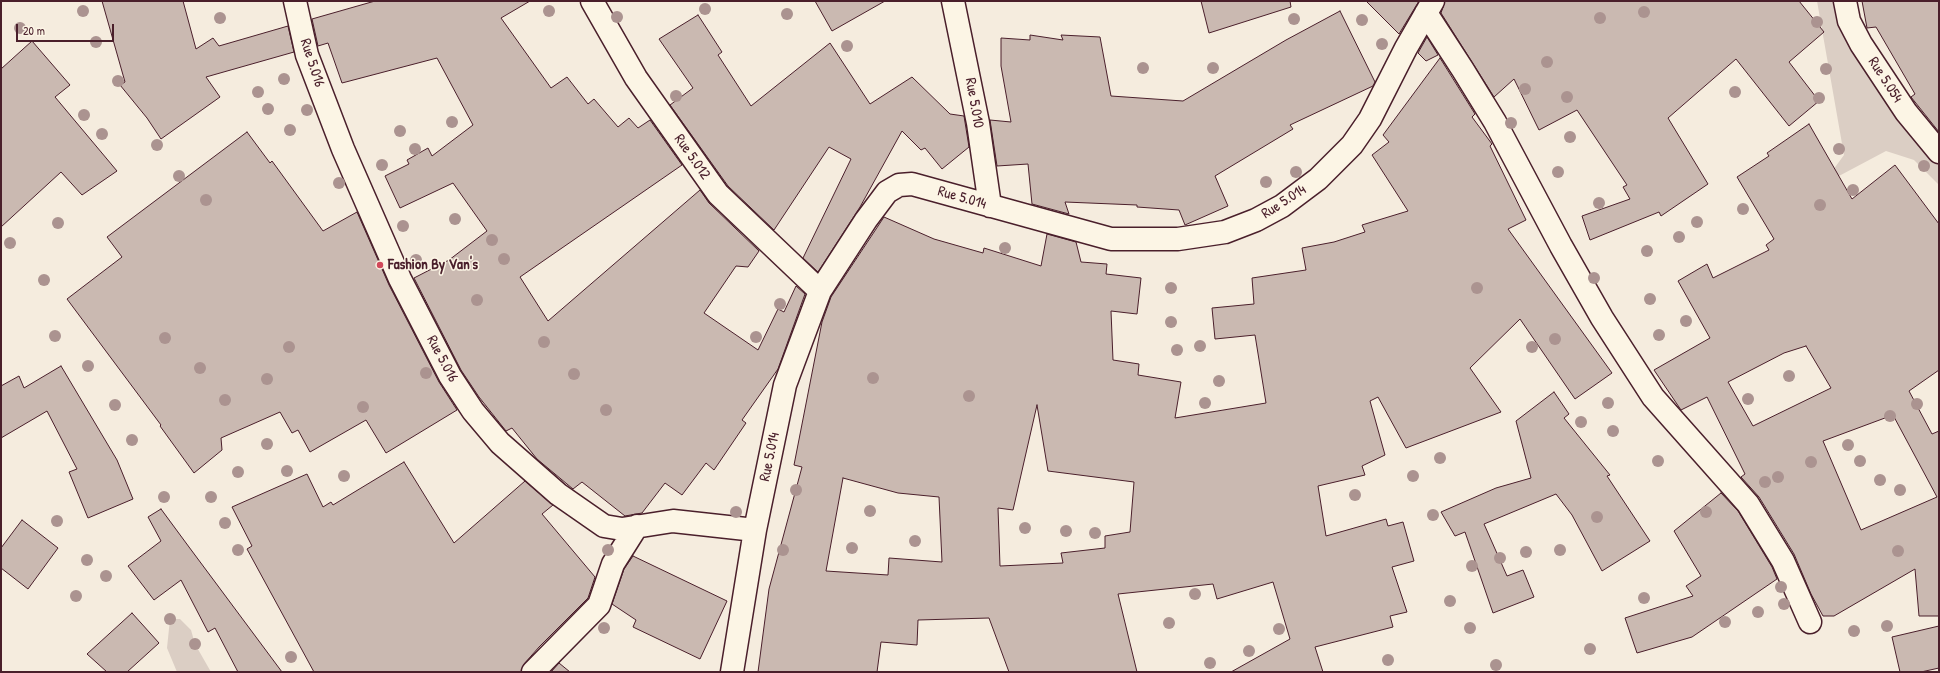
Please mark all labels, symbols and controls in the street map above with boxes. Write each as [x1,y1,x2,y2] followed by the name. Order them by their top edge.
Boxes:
[18,16,116,42] scale bar
[23,22,45,39] text: 20 m
[296,36,328,90] street label: Rue 5.016
[1864,54,1906,106] street label: Rue 5.054
[961,76,987,130] street label: Rue 5.010
[670,131,714,183] street label: Rue 5.012
[1258,181,1310,223] street label: Rue 5.014
[936,183,988,213] street label: Rue 5.014
[388,256,478,274] place label: Fashion By Van's
[375,260,385,270] marker: Fashion By Van's
[422,333,462,385] street label: Rue 5.016
[756,431,784,483] street label: Rue 5.014

